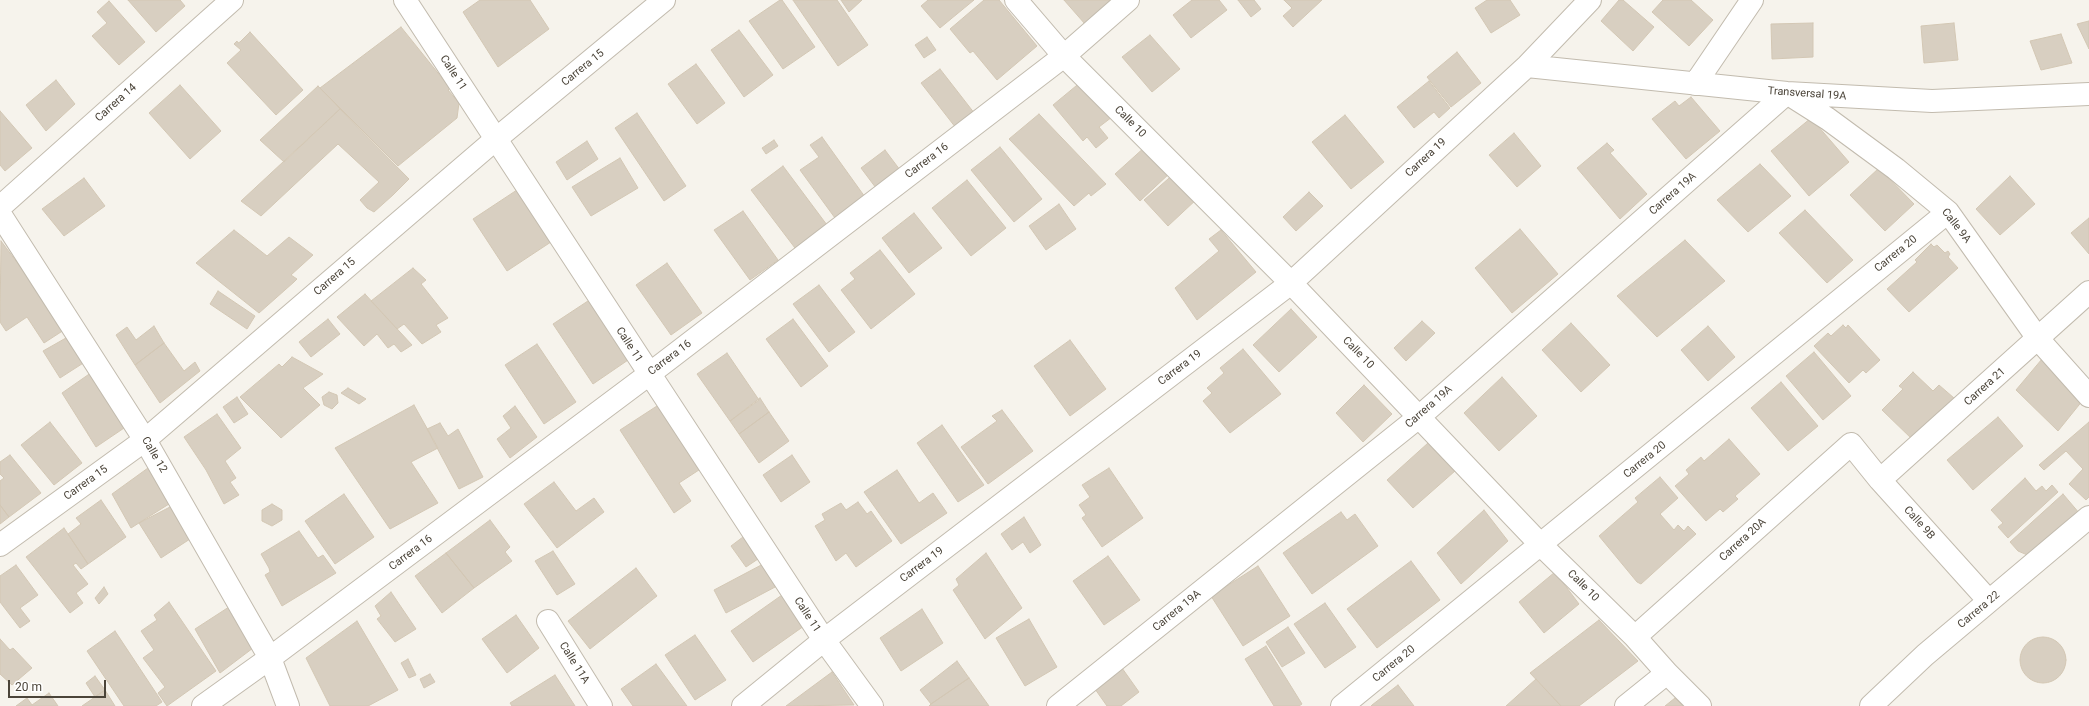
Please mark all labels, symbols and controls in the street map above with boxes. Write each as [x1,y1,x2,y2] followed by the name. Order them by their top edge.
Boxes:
[559,47,607,89] street label: Carrera 15
[437,53,469,93] street label: Calle 11
[93,81,139,125] street label: Carrera 14
[1767,85,1847,103] street label: Transversal 19A
[1111,103,1149,141] street label: Calle 10
[1403,136,1449,180] street label: Carrera 19
[903,140,951,182] street label: Carrera 16
[1647,170,1699,218] street label: Carrera 19A
[1938,206,1974,246] street label: Calle 9A
[1872,233,1920,275] street label: Carrera 20
[311,255,359,299] street label: Carrera 15
[613,325,645,365] street label: Calle 11
[1340,334,1376,372] street label: Calle 10
[646,337,694,379] street label: Carrera 16
[1156,347,1204,389] street label: Carrera 19
[1962,365,2008,409] street label: Carrera 21
[1403,383,1455,431] street label: Carrera 19A
[138,435,170,475] street label: Calle 12
[1621,439,1669,481] street label: Carrera 20
[62,463,110,503] street label: Carrera 15
[1901,504,1937,542] street label: Calle 9B
[1717,516,1769,564] street label: Carrera 20A
[387,532,435,574] street label: Carrera 16
[898,544,946,586] street label: Carrera 19
[1564,567,1602,605] street label: Calle 10
[1150,588,1204,634] street label: Carrera 19A
[1955,589,2003,631] street label: Carrera 22
[791,595,823,635] street label: Calle 11
[556,640,592,686] street label: Calle 11A
[1370,643,1418,685] street label: Carrera 20
[10,672,108,698] scale bar
[15,680,42,694] text: 20 m

